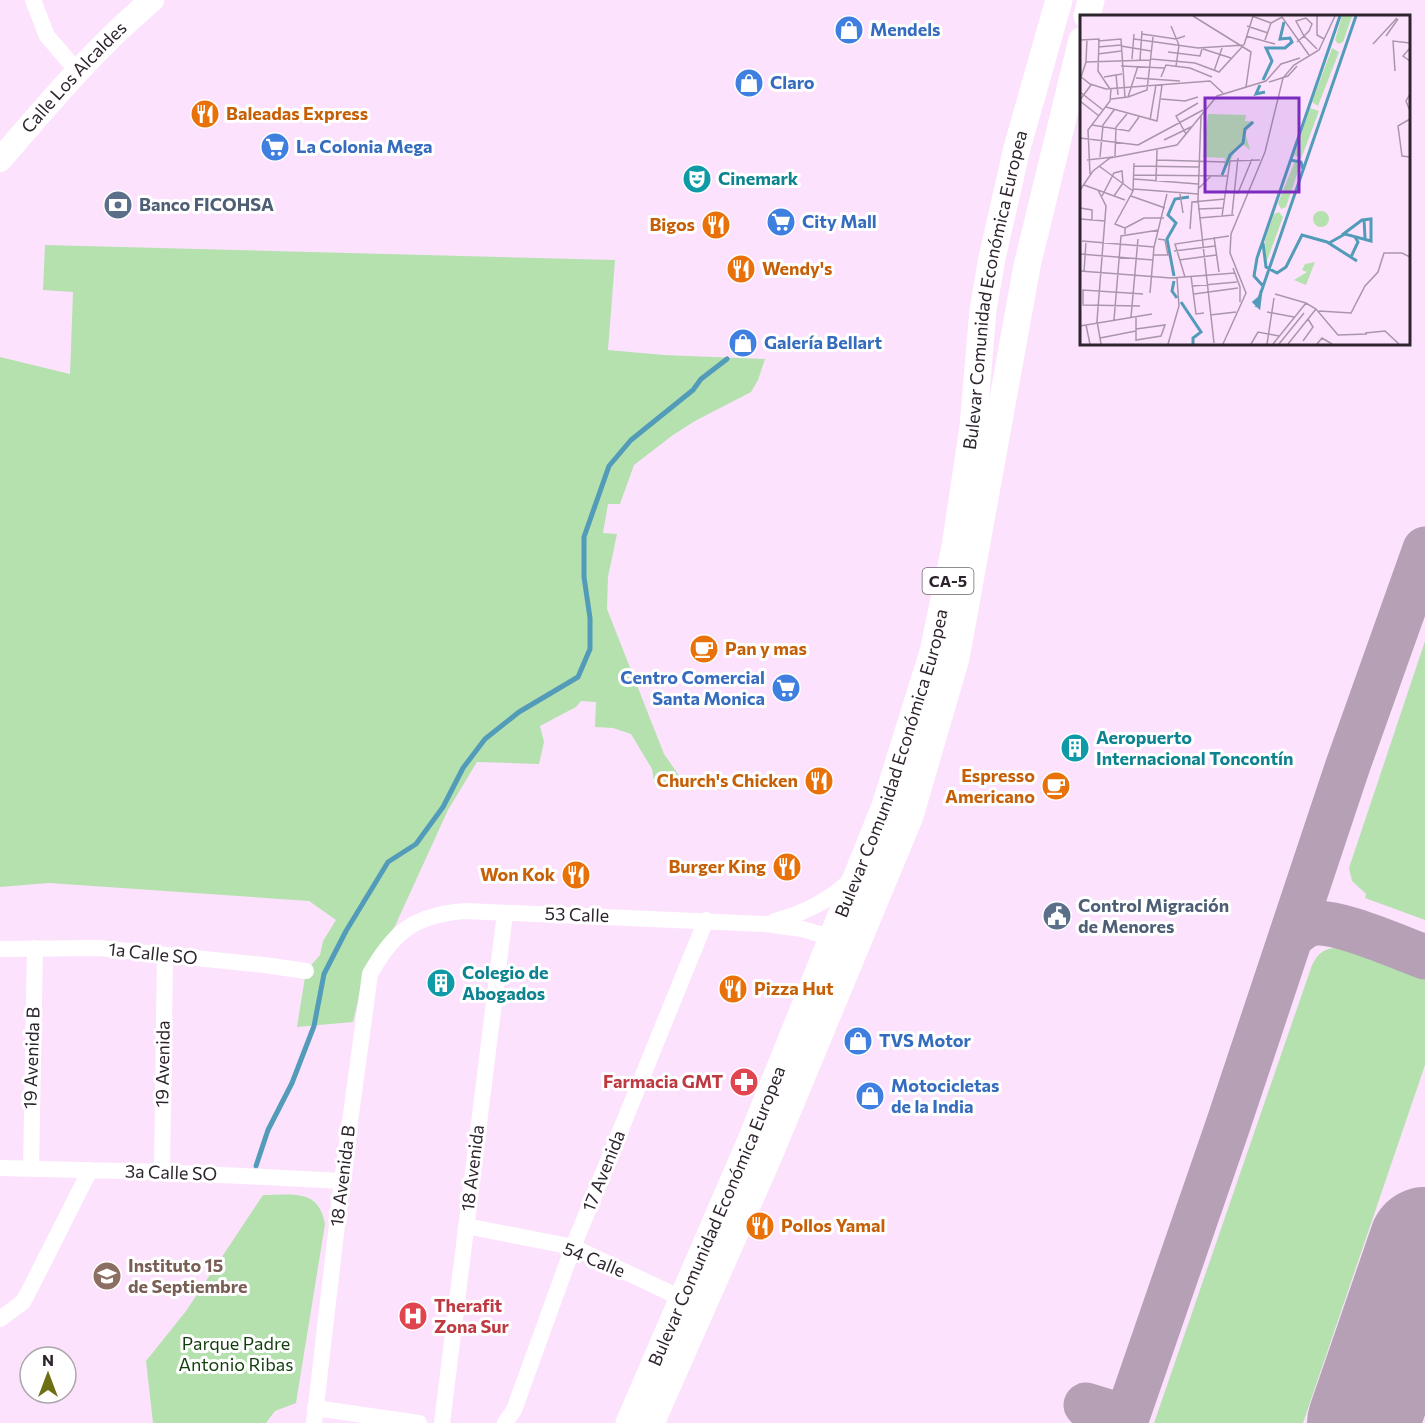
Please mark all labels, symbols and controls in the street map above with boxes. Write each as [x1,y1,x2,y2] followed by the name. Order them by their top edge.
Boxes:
[833,14,865,46] shop icon: Mendels
[1080,15,1410,345] inset map
[16,16,131,137] street label: Calle Los Alcaldes
[870,18,940,40] place label: Mendels
[733,67,765,99] shop icon: Claro
[770,71,815,93] place label: Claro
[189,98,221,130] restaurant icon: Baleadas Express
[226,102,368,124] place label: Baleadas Express
[958,127,1032,451] street label: Bulevar Comunidad Económica Europea
[259,131,291,163] supermarket icon: La Colonia Mega
[296,135,432,157] place label: La Colonia Mega
[681,163,713,195] theatre icon: Cinemark
[718,167,799,189] place label: Cinemark
[102,189,134,221] bank icon: Banco FICOHSA
[139,193,274,215] place label: Banco FICOHSA
[765,206,797,238] supermarket icon: City Mall
[700,209,732,241] restaurant icon: Bigos
[802,210,877,232] place label: City Mall
[649,213,695,235] place label: Bigos
[725,253,757,285] restaurant icon: Wendy's
[762,257,832,279] place label: Wendy's
[727,327,759,359] shop icon: Galería Bellart
[764,331,882,353] place label: Galería Bellart
[922,568,974,594] road number: CA-5
[830,607,952,920] street label: Bulevar Comunidad Económica Europea
[688,633,720,665] cafe icon: Pan y mas
[725,637,807,659] place label: Pan y mas
[620,666,765,709] place label: Centro Comercial Santa Monica
[770,672,802,704] supermarket icon: Centro Comercial Santa Monica
[1096,726,1294,769] place label: Aeropuerto Internacional Toncontín
[1059,732,1091,764] building icon: Aeropuerto Internacional Toncontín
[945,764,1035,807] place label: Espresso Americano
[803,765,835,797] restaurant icon: Church's Chicken
[657,769,798,791] place label: Church's Chicken
[1040,770,1072,802] cafe icon: Espresso Americano
[771,851,803,883] restaurant icon: Burger King
[668,855,766,877] place label: Burger King
[560,859,592,891] restaurant icon: Won Kok
[480,863,556,885] place label: Won Kok
[1078,894,1229,937] place label: Control Migración de Menores
[1041,900,1073,932] public building icon: Control Migración de Menores
[544,902,610,926] street label: 53 Calle
[107,937,199,969] street label: 1a Calle SO
[462,961,549,1004] place label: Colegio de Abogados
[425,967,457,999] building icon: Colegio de Abogados
[717,973,749,1005] restaurant icon: Pizza Hut
[754,977,834,999] place label: Pizza Hut
[18,1007,44,1109] street label: 19 Avenida B
[150,1020,174,1108] street label: 19 Avenida
[842,1025,874,1057] shop icon: TVS Motor
[879,1029,971,1051] place label: TVS Motor
[643,1062,790,1369] street label: Bulevar Comunidad Económica Europea
[728,1066,760,1098] pharmacy icon: Farmacia GMT
[603,1070,723,1092] place label: Farmacia GMT
[891,1074,999,1117] place label: Motocicletas de la India
[854,1080,886,1112] shop icon: Motocicletas de la India
[456,1123,488,1212] street label: 18 Avenida
[325,1124,359,1228] street label: 18 Avenida B
[577,1127,629,1214] street label: 17 Avenida
[125,1159,218,1185] street label: 3a Calle SO
[744,1210,776,1242] restaurant icon: Pollos Yamal
[781,1214,885,1236] place label: Pollos Yamal
[560,1237,629,1281] street label: 54 Calle
[128,1254,247,1297] place label: Instituto 15 de Septiembre
[91,1260,123,1292] school or university icon: Instituto 15 de Septiembre
[434,1294,510,1337] place label: Therafit Zona Sur
[397,1300,429,1332] hospital icon: Therafit Zona Sur
[179,1332,293,1375] park label: Parque Padre Antonio Ribas
[18,1345,78,1405] north arrow
[42,1350,54,1369] text: N

